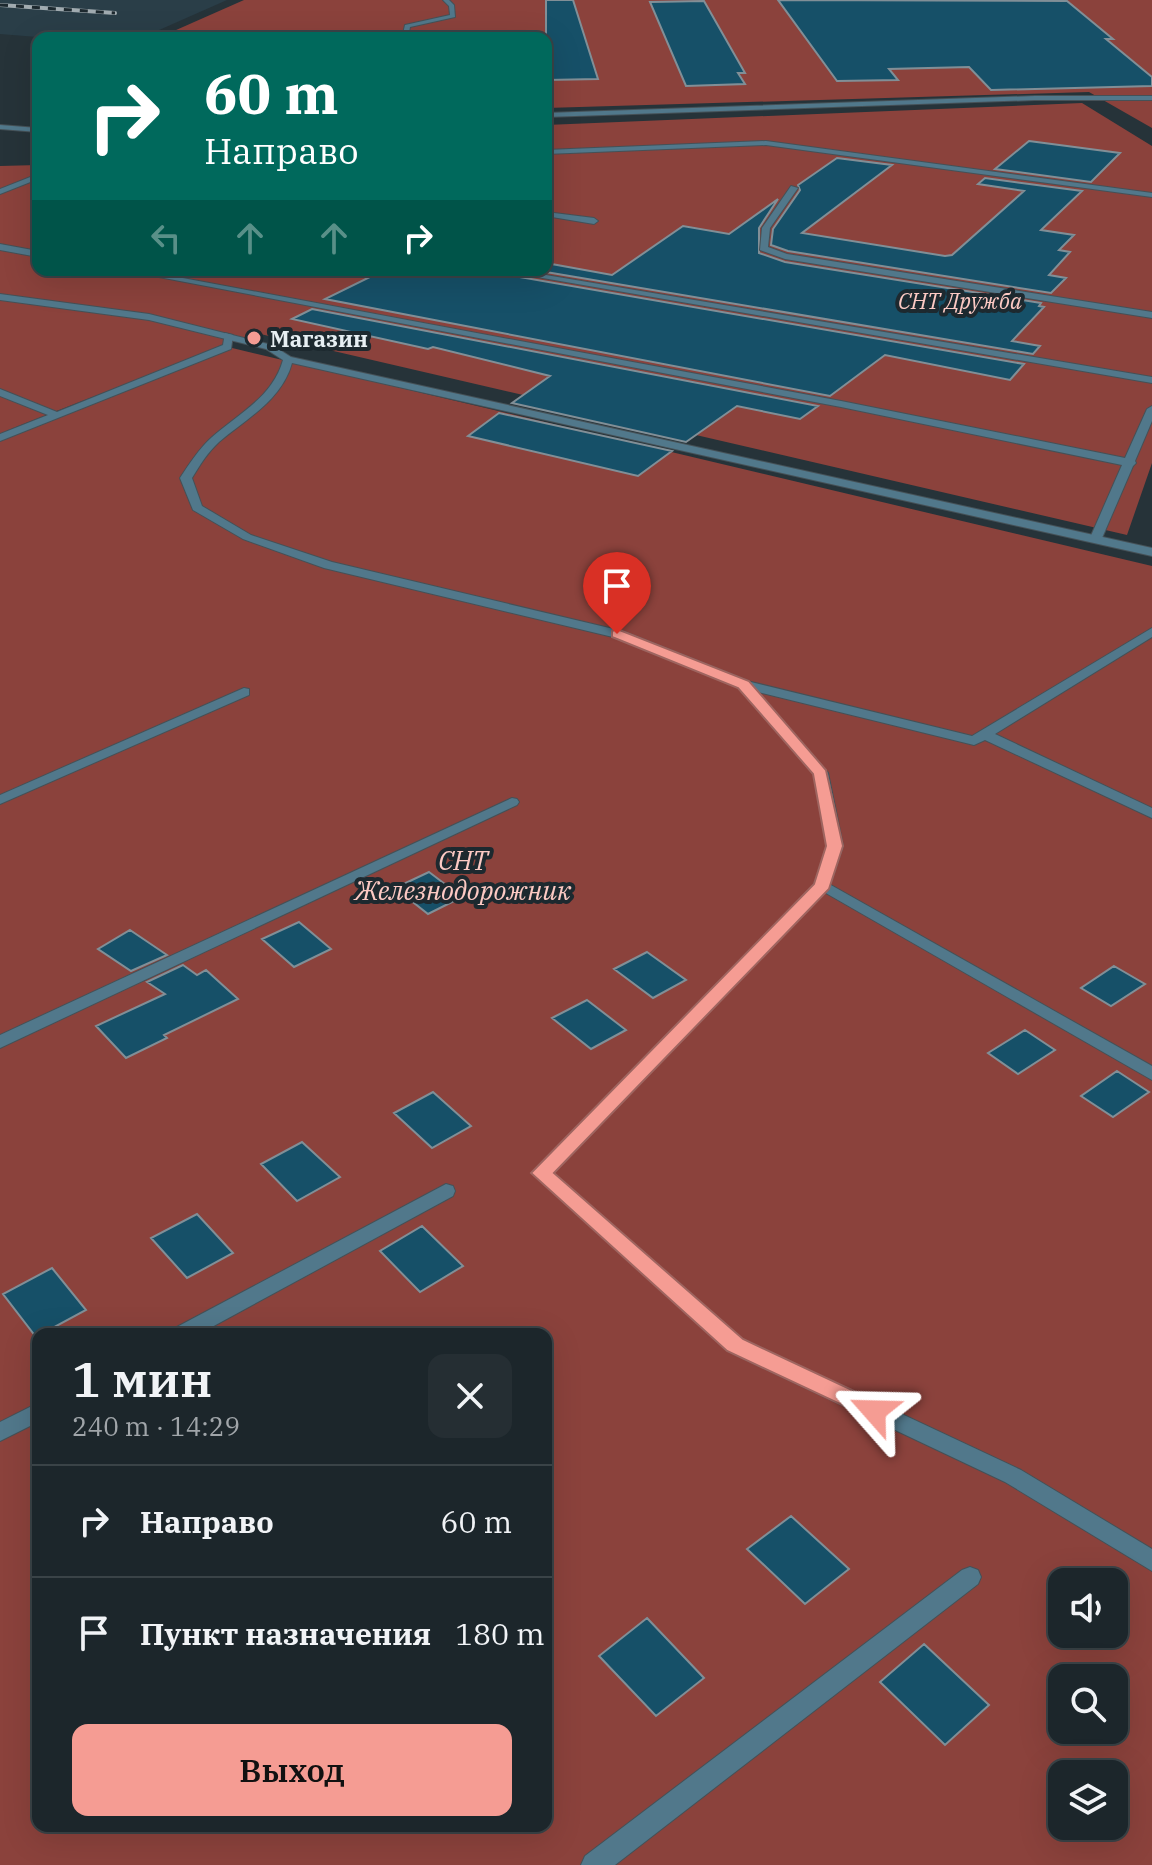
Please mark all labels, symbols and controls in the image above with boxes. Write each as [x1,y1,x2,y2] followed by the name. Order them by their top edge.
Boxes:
[204,57,339,129] text: 60 m
[72,64,176,168] icon: right
[204,127,359,174] text: Направо
[144,216,188,260] icon: left
[228,216,272,260] icon: ahead
[312,216,356,260] icon: ahead
[396,216,440,260] icon: right
[898,286,1022,315] park label: СНТ Дружба
[270,324,368,353] place label: Магазин
[245,329,263,347] marker: Магазин
[583,552,651,634] pin
[595,564,639,608] icon: arrive
[353,843,572,907] park label: СНТ Железнодорожник
[72,1348,212,1410] text: 1 мин
[428,1354,512,1438] button: close
[832,1369,916,1453] position arrow
[72,1409,240,1443] text: 240 m · 14:29
[72,1499,116,1543] icon: right
[140,1502,274,1541] text: Направо
[440,1502,512,1541] text: 60 m
[1048,1568,1128,1840] map controls
[1048,1568,1128,1648] button: sound
[72,1611,116,1655] icon: arrive
[140,1614,431,1653] text: Пункт назначения
[455,1614,545,1653] text: 180 m
[1048,1664,1128,1744] button: search
[72,1724,512,1816] button: Выход
[1048,1760,1128,1840] button: layers

